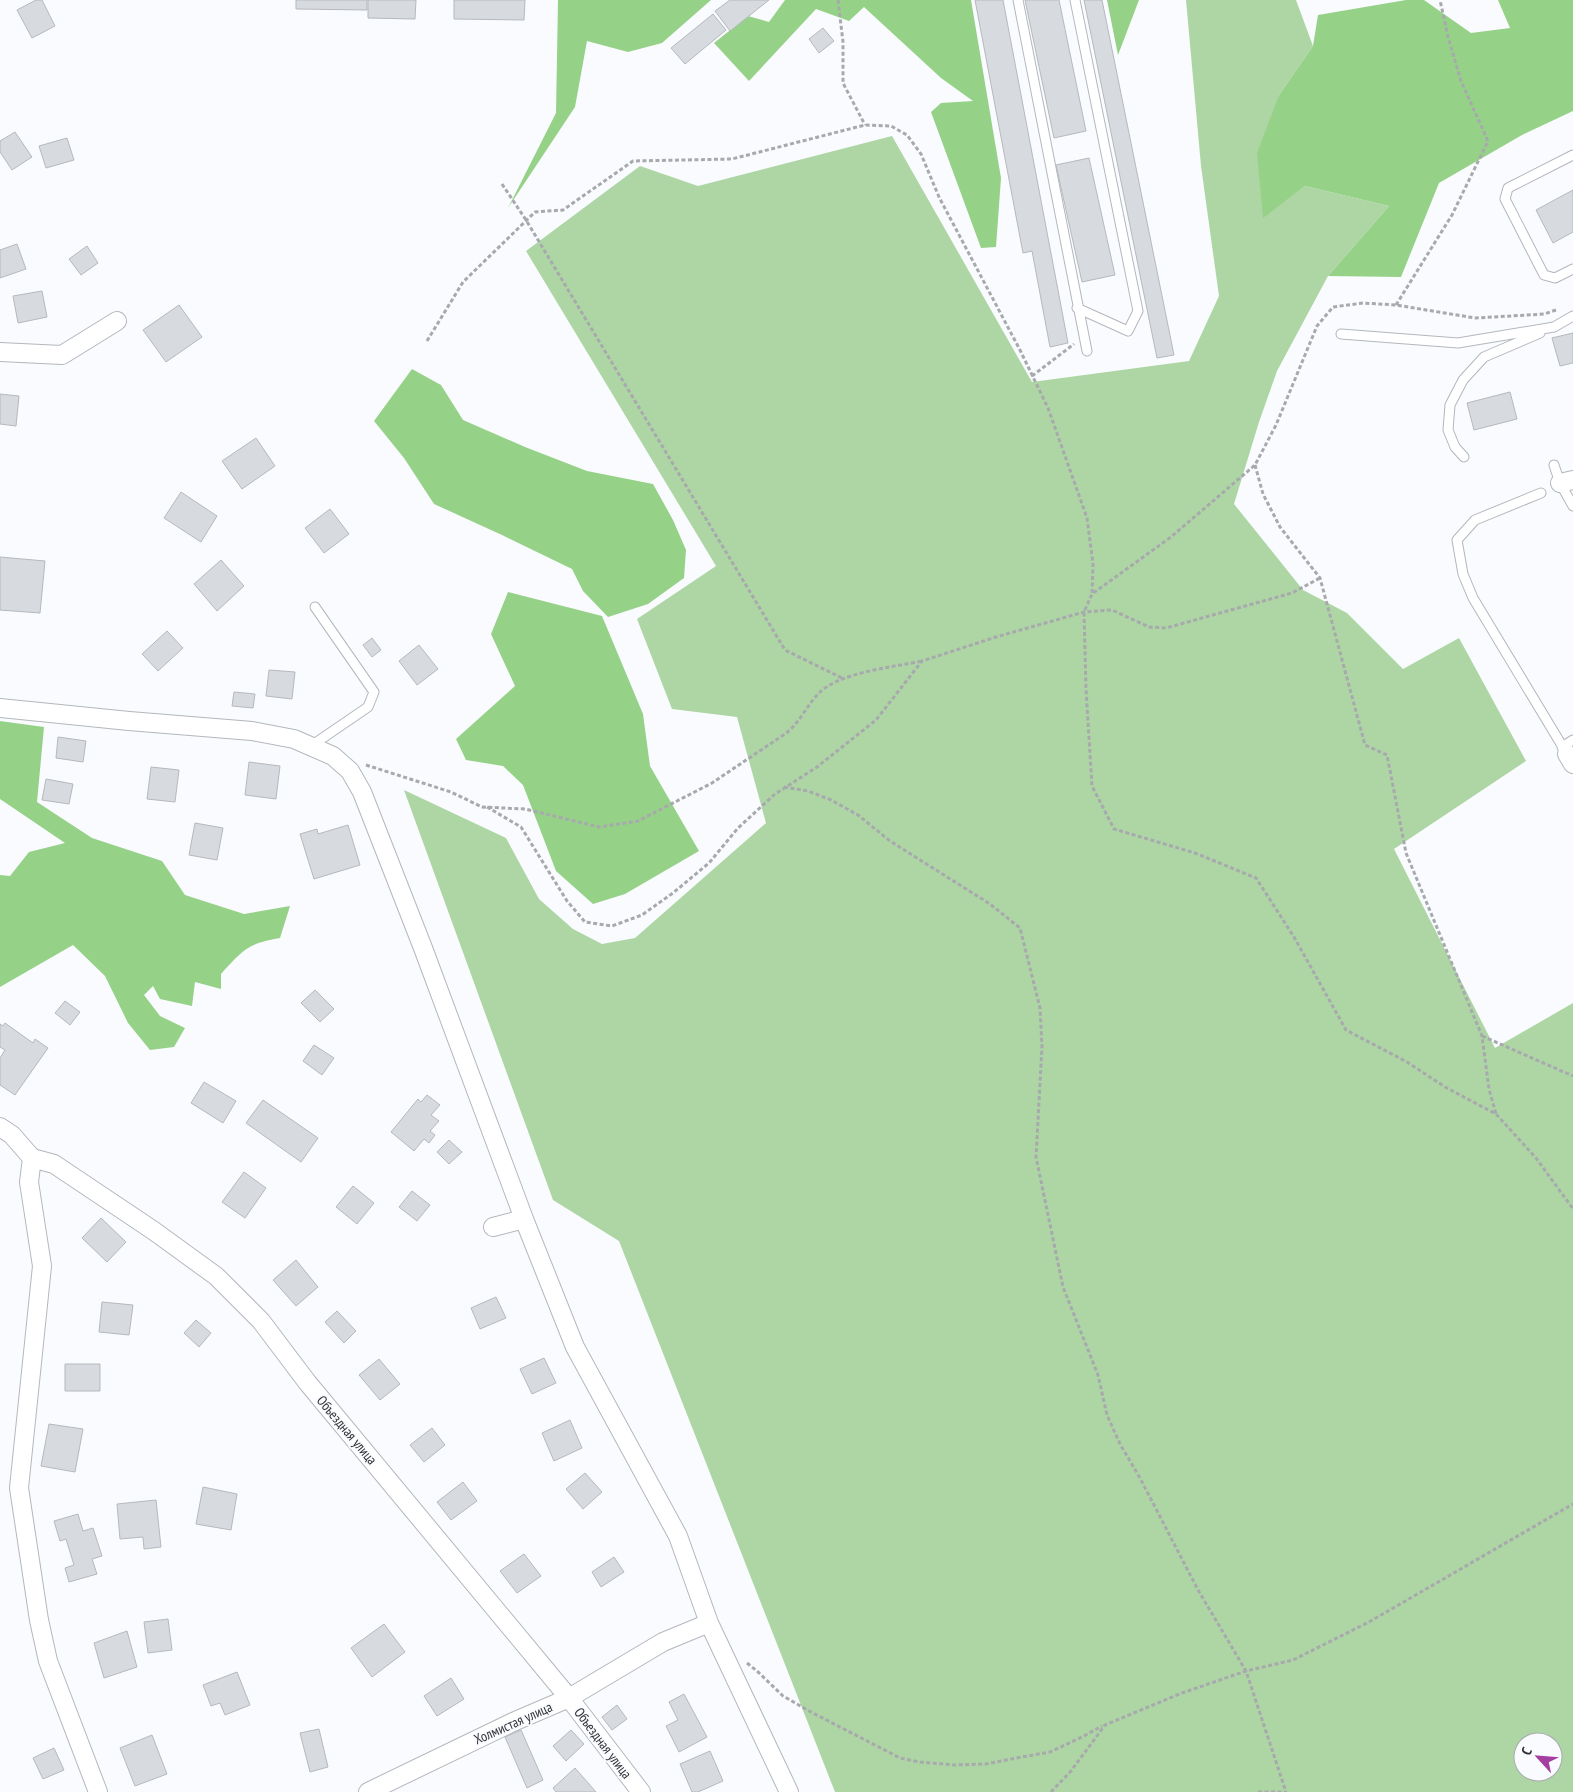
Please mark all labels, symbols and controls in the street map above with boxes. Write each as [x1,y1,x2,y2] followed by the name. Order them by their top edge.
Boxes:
[313,1392,381,1468] street label: Объездная улица
[471,1698,555,1748] street label: Холмистая улица
[570,1704,636,1782] street label: Объездная улица
[1513,1732,1563,1782] north arrow
[1517,1744,1536,1758] text: С

